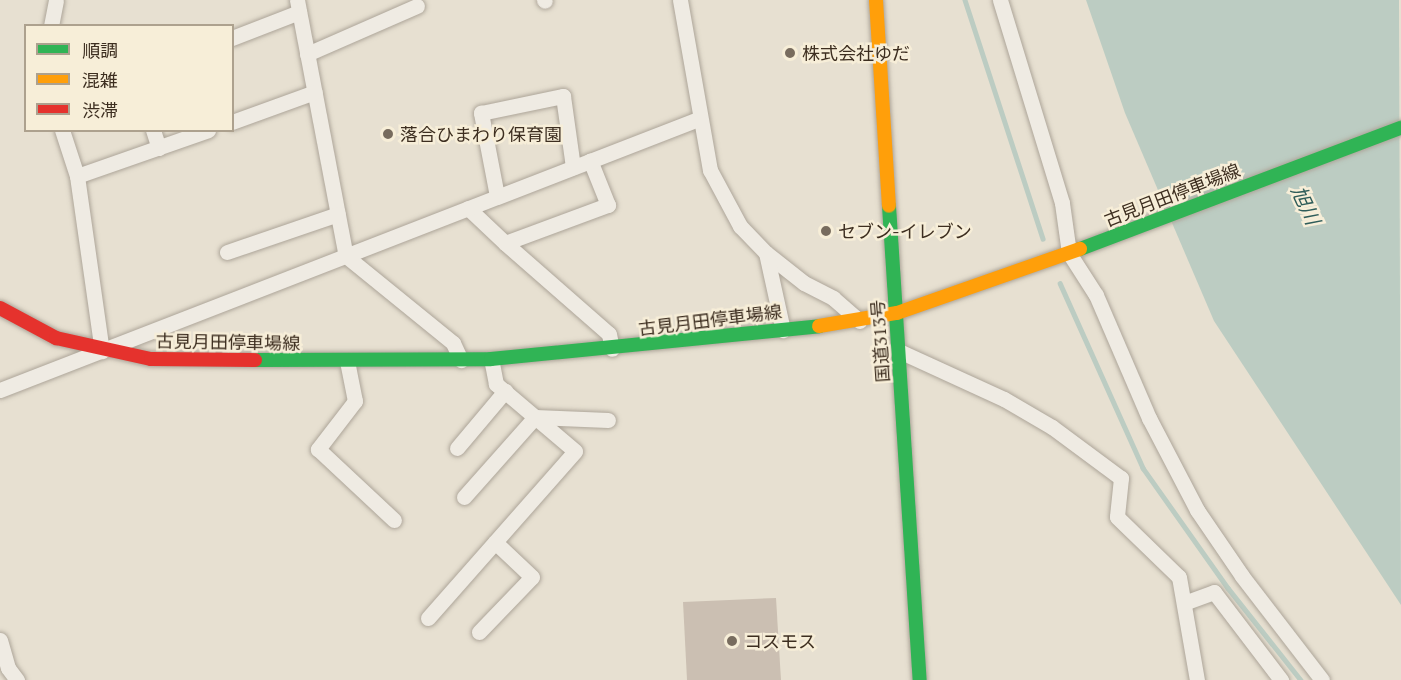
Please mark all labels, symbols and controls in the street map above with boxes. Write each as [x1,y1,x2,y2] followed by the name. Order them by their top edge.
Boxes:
[24,24,234,132] legend
[82,38,118,62] text: 順調
[802,42,910,64] place label: 株式会社ゆだ
[783,46,797,60] marker: 株式会社ゆだ
[82,68,118,92] text: 混雑
[82,98,118,122] text: 渋滞
[400,123,562,145] place label: 落合ひまわり保育園
[381,127,395,141] marker: 落合ひまわり保育園
[1101,159,1243,231] street label: 古見月田停車場線
[1287,182,1325,228] water label: 旭川
[838,220,972,242] place label: セブン-イレブン
[819,224,833,238] marker: セブン-イレブン
[866,299,894,383] street label: 国道313号
[637,301,783,339] street label: 古見月田停車場線
[156,330,300,354] street label: 古見月田停車場線
[744,630,816,652] place label: コスモス
[725,634,739,648] marker: コスモス

